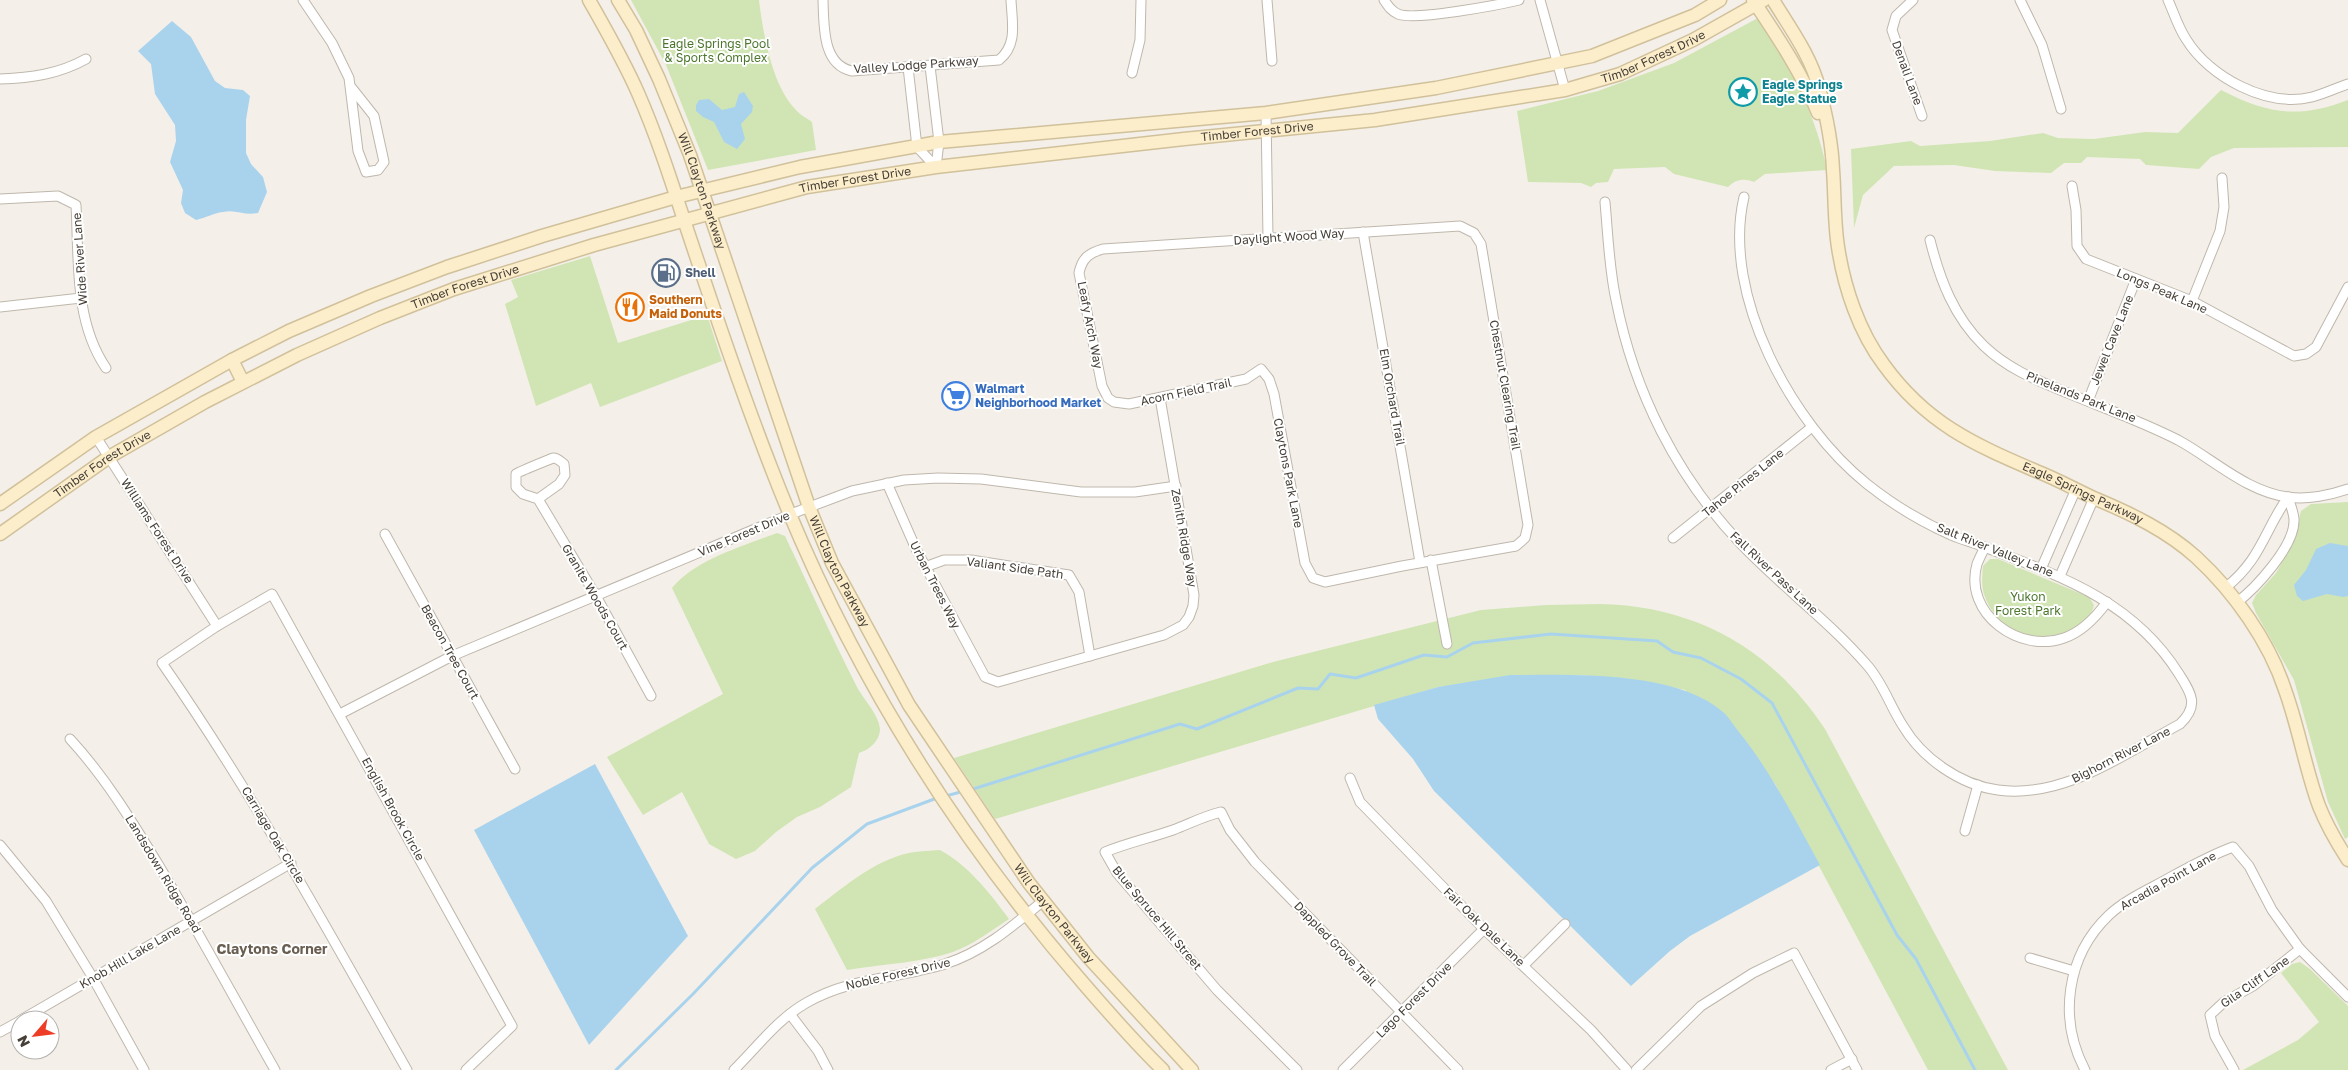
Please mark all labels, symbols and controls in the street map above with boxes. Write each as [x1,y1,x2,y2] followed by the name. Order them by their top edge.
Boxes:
[1599,27,1708,86] street label: Timber Forest Drive
[662,36,770,65] park label: Eagle Springs Pool & Sports Complex
[1889,38,1926,107] street label: Denali Lane
[853,53,979,76] street label: Valley Lodge Parkway
[1728,77,1758,107] place icon: Eagle Springs Eagle Statue
[1762,77,1843,106] place label: Eagle Springs Eagle Statue
[1200,118,1314,144] street label: Timber Forest Drive
[675,130,729,251] street label: Will Clayton Parkway
[797,163,912,196] street label: Timber Forest Drive
[69,212,90,306] street label: Wide River Lane
[1233,225,1345,248] street label: Daylight Wood Way
[651,258,681,288] fuel station icon: Shell
[409,261,521,312] street label: Timber Forest Drive
[685,265,715,280] place label: Shell
[2114,265,2210,316] street label: Longs Peak Lane
[1075,280,1106,370] street label: Leafy Arch Way
[615,292,645,322] restaurant icon: Southern Maid Donuts
[649,292,722,321] place label: Southern Maid Donuts
[2087,292,2137,387] street label: Jewel Cave Lane
[1487,319,1524,451] street label: Chestnut Clearing Trail
[1377,347,1408,447] street label: Elm Orchard Trail
[2024,368,2138,425] street label: Pinelands Park Lane
[1139,374,1233,409] street label: Acorn Field Trail
[941,381,971,411] supermarket icon: Walmart Neighborhood Market
[975,381,1101,410] place label: Walmart Neighborhood Market
[1270,417,1306,529] street label: Claytons Park Lane
[50,427,153,501] street label: Timber Forest Drive
[1699,445,1786,520] street label: Tahoe Pines Lane
[2020,458,2146,527] street label: Eagle Springs Parkway
[118,475,197,586] street label: Williams Forest Drive
[1168,487,1201,589] street label: Zenith Ridge Way
[696,507,792,560] street label: Vine Forest Drive
[806,513,873,630] street label: Will Clayton Parkway
[1935,519,2056,580] street label: Salt River Valley Lane
[1727,528,1822,617] street label: Fall River Pass Lane
[907,538,964,631] street label: Urban Trees Way
[559,541,632,652] street label: Granite Woods Court
[966,553,1065,582] street label: Valiant Side Path
[1995,589,2061,618] park label: Yukon Forest Park
[418,602,483,702] street label: Beacon Tree Court
[2069,723,2173,786] street label: Bighorn River Lane
[359,754,428,863] street label: English Brook Circle
[239,784,308,886] street label: Carriage Oak Circle
[122,812,205,935] street label: Landsdown Ridge Road
[2117,848,2218,913] street label: Arcadia Point Lane
[1011,861,1098,966] street label: Will Clayton Parkway
[1109,863,1205,973] street label: Blue Spruce Hill Street
[1441,884,1528,969] street label: Fair Oak Dale Lane
[1291,898,1380,989] street label: Dappled Grove Trail
[76,921,183,992] street label: Knob Hill Lake Lane
[216,940,328,957] district label: Claytons Corner
[2217,952,2292,1011] street label: Gila Cliff Lane
[844,954,952,993] street label: Noble Forest Drive
[1373,959,1455,1041] street label: Lago Forest Drive
[10,1010,60,1060] north arrow
[13,1033,33,1050] text: N

